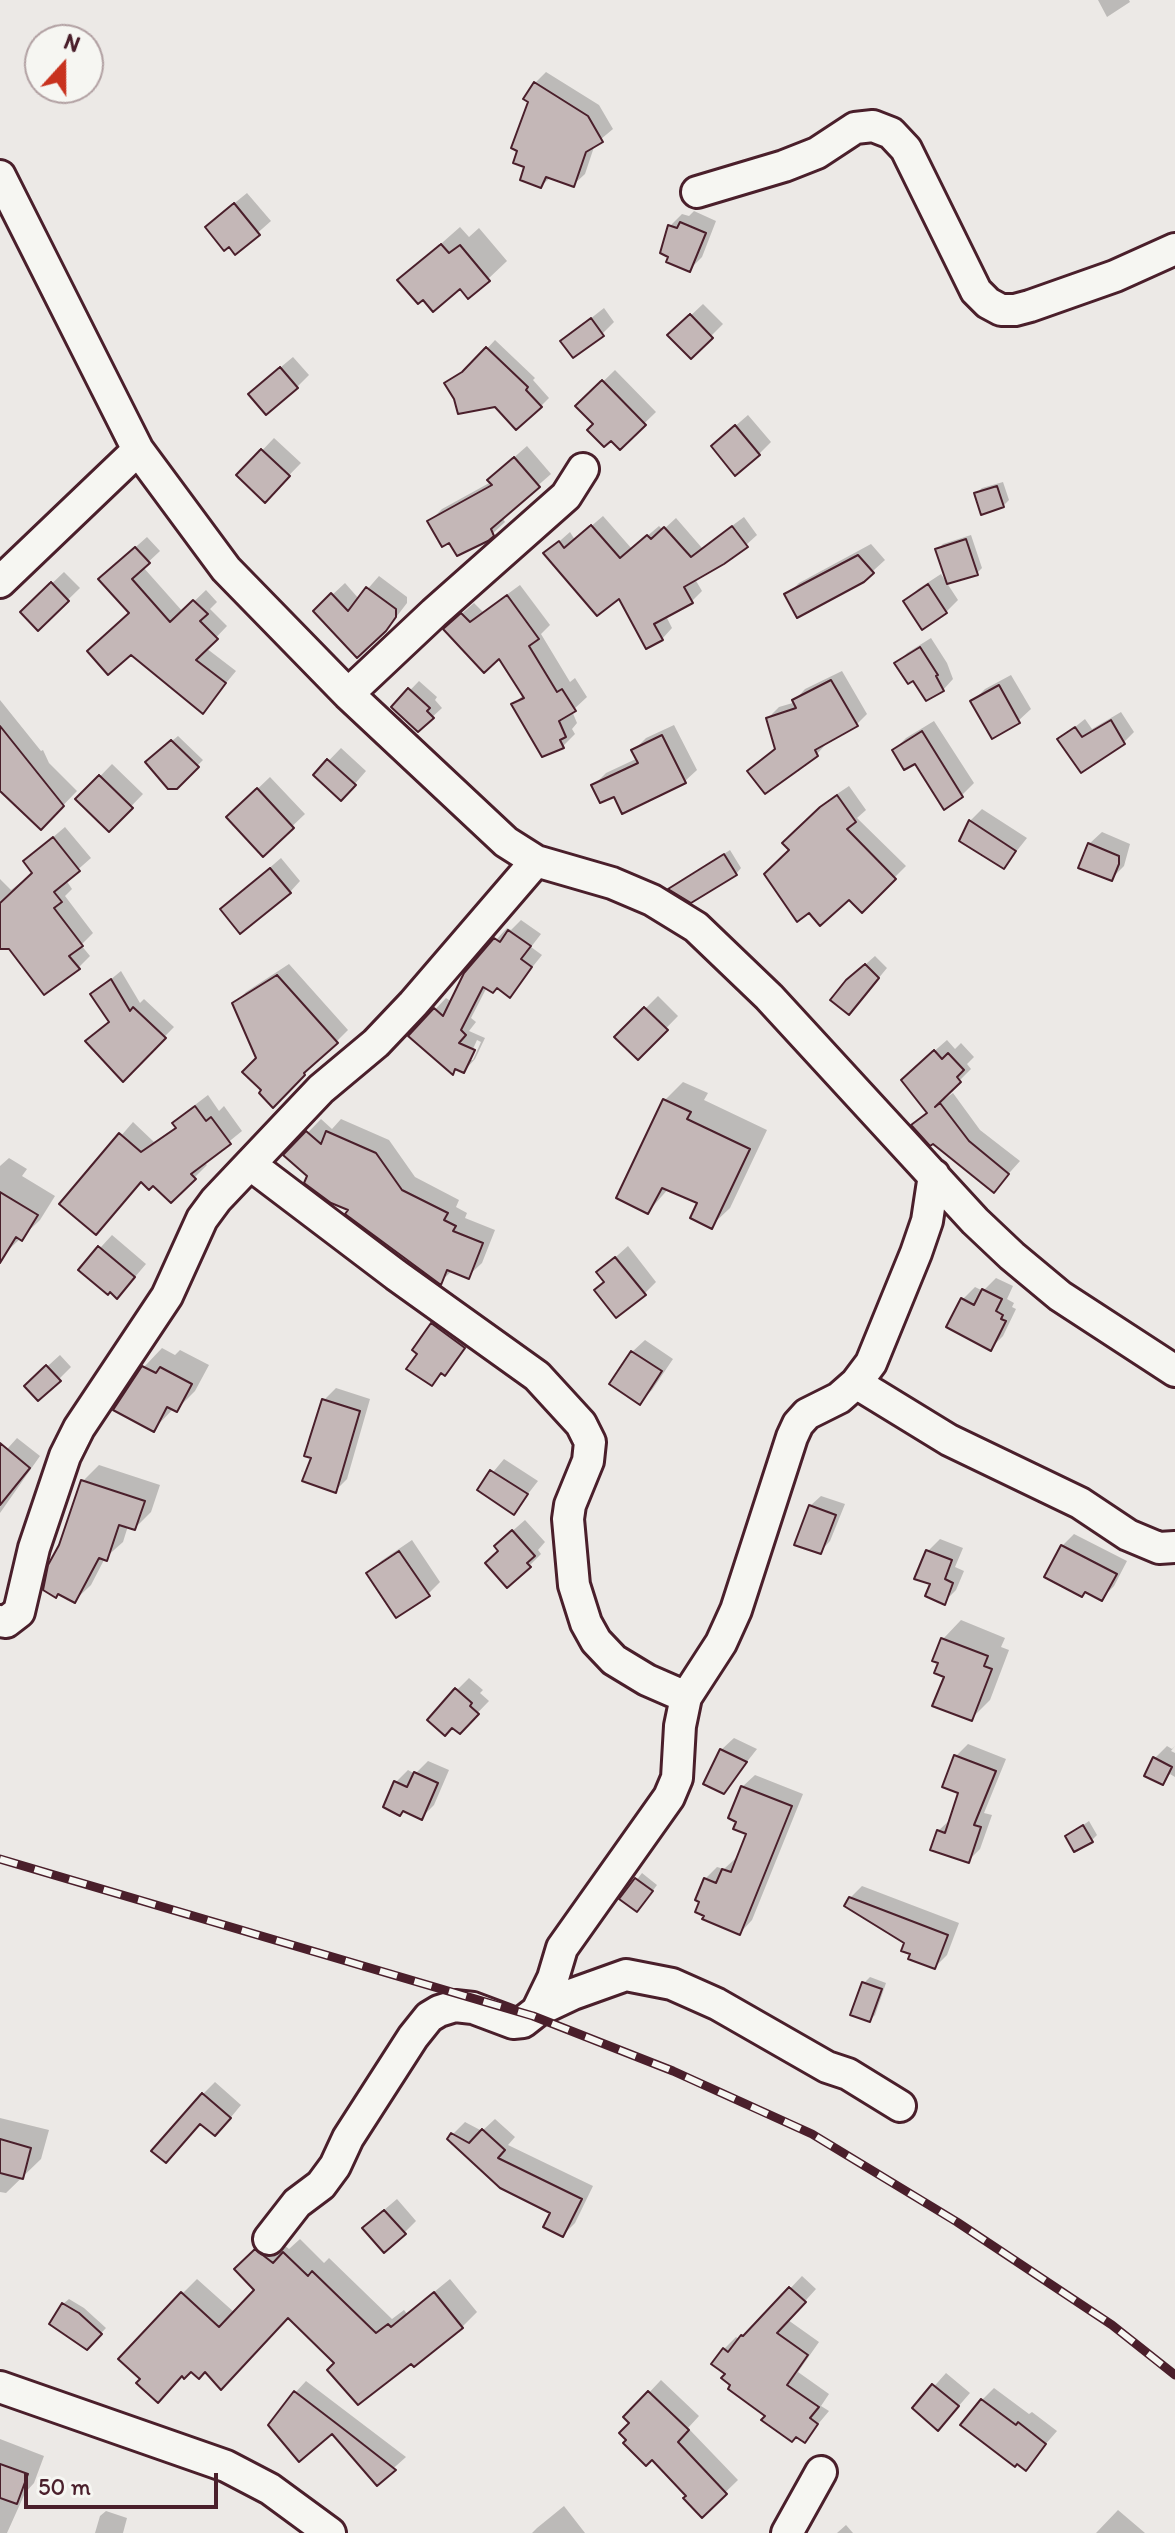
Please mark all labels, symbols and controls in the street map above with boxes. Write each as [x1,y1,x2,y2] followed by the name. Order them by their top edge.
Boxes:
[24,24,104,104] north arrow
[60,28,84,58] text: N
[28,2457,222,2507] scale bar
[38,2472,91,2501] text: 50 m

